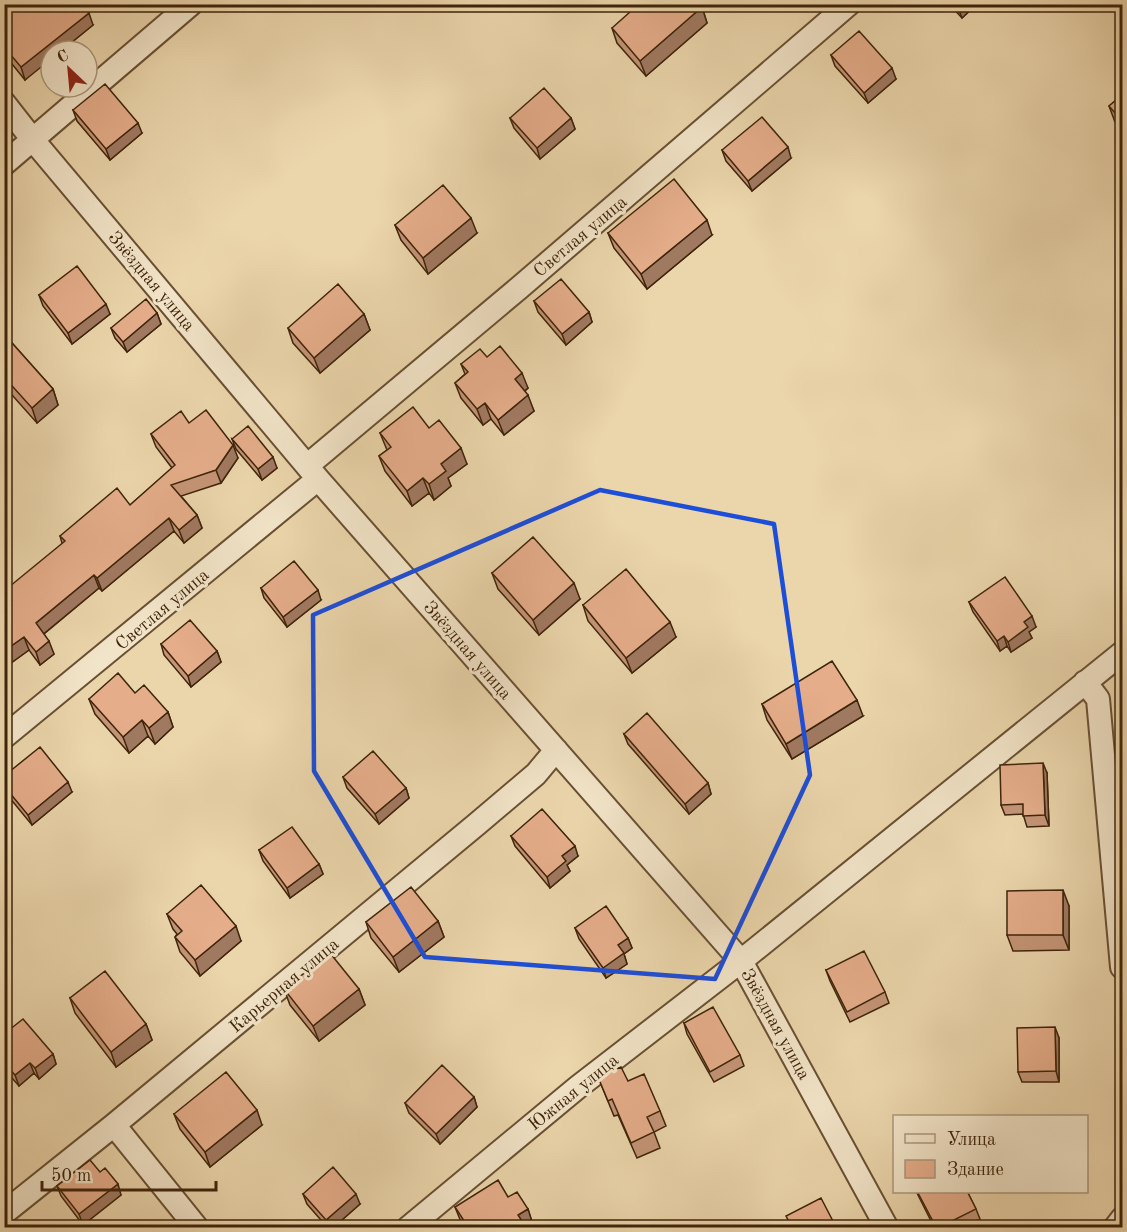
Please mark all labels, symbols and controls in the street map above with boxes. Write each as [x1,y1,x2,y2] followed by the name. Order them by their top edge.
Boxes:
[39,39,99,99] north arrow
[55,48,72,67] text: С
[531,193,631,281] street label: Светлая улица
[104,228,198,335] street label: Звёздная улица
[113,566,213,654] street label: Светлая улица
[420,598,515,703] street label: Звёздная улица
[227,935,343,1037] street label: Карьерная улица
[737,966,813,1083] street label: Звёздная улица
[525,1051,622,1134] street label: Южная улица
[893,1115,1088,1193] legend
[947,1131,996,1149] text: Улица
[42,1154,216,1192] scale bar
[947,1161,1004,1179] text: Здание
[51,1167,91,1185] text: 50 m

